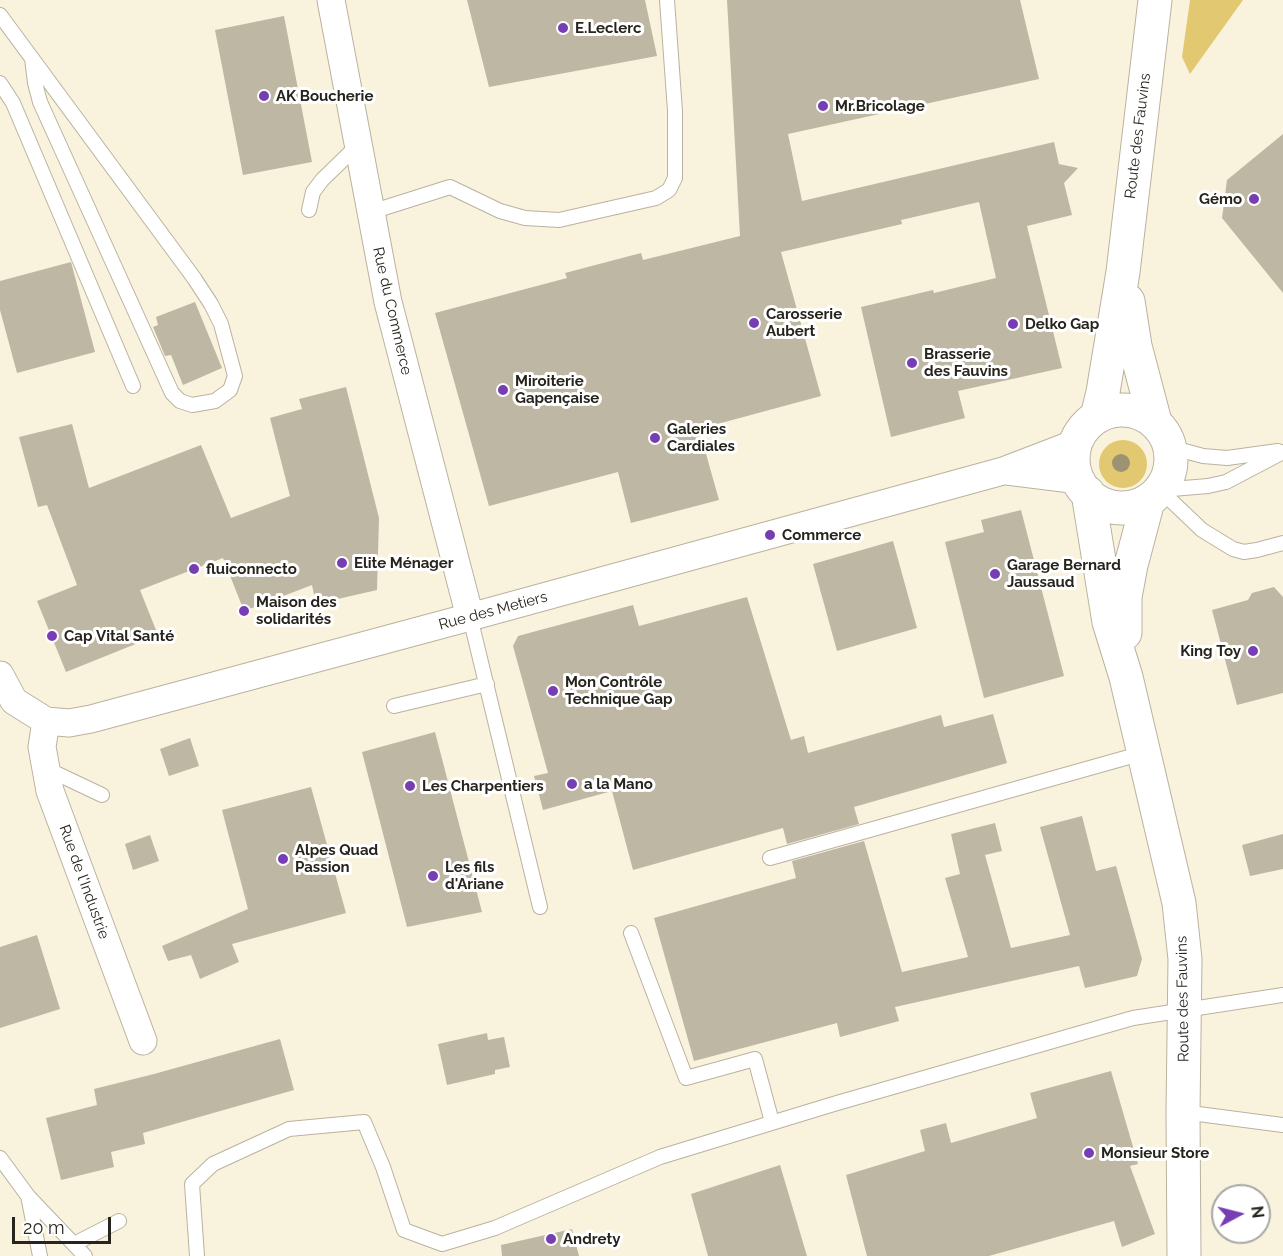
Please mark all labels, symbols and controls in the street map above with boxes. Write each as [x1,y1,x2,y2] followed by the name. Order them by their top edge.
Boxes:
[575,19,641,37] place label: E.Leclerc
[556,21,570,35] marker: E.Leclerc
[1121,72,1155,200] street label: Route des Fauvins
[276,87,373,105] place label: AK Boucherie
[257,89,271,103] marker: AK Boucherie
[835,97,925,115] place label: Mr.Bricolage
[816,99,830,113] marker: Mr.Bricolage
[1199,190,1242,208] place label: Gémo
[1247,192,1261,206] marker: Gémo
[369,245,415,377] street label: Rue du Commerce
[766,305,842,340] place label: Carosserie Aubert
[1025,315,1099,333] place label: Delko Gap
[747,316,761,330] marker: Carosserie Aubert
[1006,317,1020,331] marker: Delko Gap
[924,345,1008,380] place label: Brasserie des Fauvins
[905,356,919,370] marker: Brasserie des Fauvins
[515,372,599,407] place label: Miroiterie Gapençaise
[496,383,510,397] marker: Miroiterie Gapençaise
[667,420,735,455] place label: Galeries Cardiales
[648,431,662,445] marker: Galeries Cardiales
[782,526,861,544] place label: Commerce
[763,528,777,542] marker: Commerce
[354,554,454,572] place label: Elite Ménager
[335,556,349,570] marker: Elite Ménager
[1007,556,1121,591] place label: Garage Bernard Jaussaud
[206,560,297,578] place label: fluiconnecto
[187,562,201,576] marker: fluiconnecto
[988,567,1002,581] marker: Garage Bernard Jaussaud
[437,588,549,634] street label: Rue des Metiers
[256,593,337,628] place label: Maison des solidarités
[237,604,251,618] marker: Maison des solidarités
[64,627,174,645] place label: Cap Vital Santé
[45,629,59,643] marker: Cap Vital Santé
[1180,642,1241,660] place label: King Toy
[1246,644,1260,658] marker: King Toy
[565,673,673,708] place label: Mon Contrôle Technique Gap
[546,684,560,698] marker: Mon Contrôle Technique Gap
[584,775,653,793] place label: a la Mano
[422,777,544,795] place label: Les Charpentiers
[565,777,579,791] marker: a la Mano
[403,779,417,793] marker: Les Charpentiers
[55,822,113,942] street label: Rue de l'Industrie
[295,841,378,876] place label: Alpes Quad Passion
[276,852,290,866] marker: Alpes Quad Passion
[445,858,504,893] place label: Les fils d'Ariane
[426,869,440,883] marker: Les fils d'Ariane
[1173,936,1193,1062] street label: Route des Fauvins
[1101,1144,1209,1162] place label: Monsieur Store
[1082,1146,1096,1160] marker: Monsieur Store
[1211,1184,1271,1244] north arrow
[15,1205,114,1243] scale bar
[1247,1205,1268,1219] text: N
[23,1217,65,1238] text: 20 m
[563,1230,620,1248] place label: Andrety
[544,1232,558,1246] marker: Andrety

